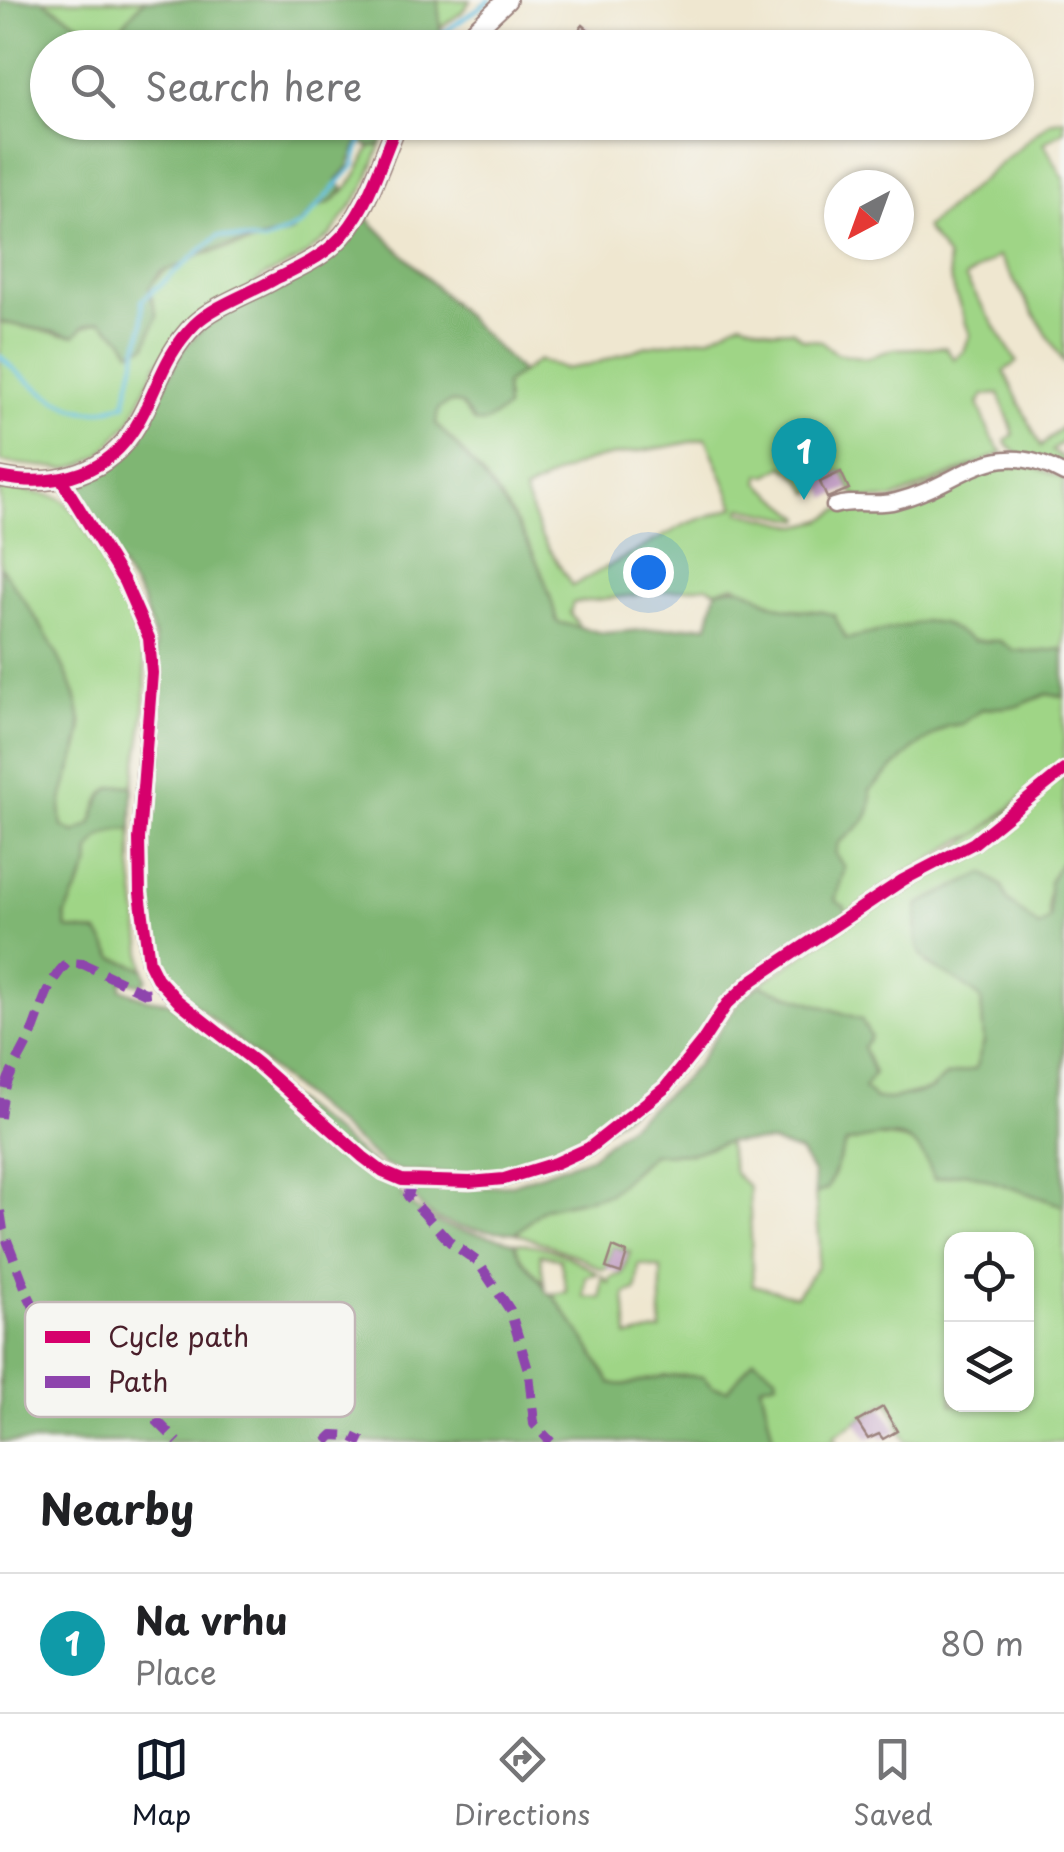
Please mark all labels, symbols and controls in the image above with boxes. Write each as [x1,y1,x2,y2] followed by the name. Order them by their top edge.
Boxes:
[30,30,1034,140] search box
[145,57,362,114] text: Search here
[65,58,120,113] icon: search
[824,170,914,260] north arrow
[772,418,836,500] pin: 1
[623,547,674,598] your location
[944,1232,1034,1412] map controls
[944,1232,1034,1322] button: locate
[25,1302,355,1417] legend
[108,1314,249,1357] text: Cycle path
[944,1322,1034,1412] button: layers
[108,1359,168,1402] text: Path
[40,1476,194,1539] text: Nearby
[135,1591,288,1648] text: Na vrhu
[65,1619,80,1667] text: 1
[940,1619,1024,1667] text: 80 m
[135,1648,217,1696] text: Place
[131,1732,191,1835] tab: Map
[454,1732,590,1835] tab: Directions
[853,1732,933,1835] tab: Saved

